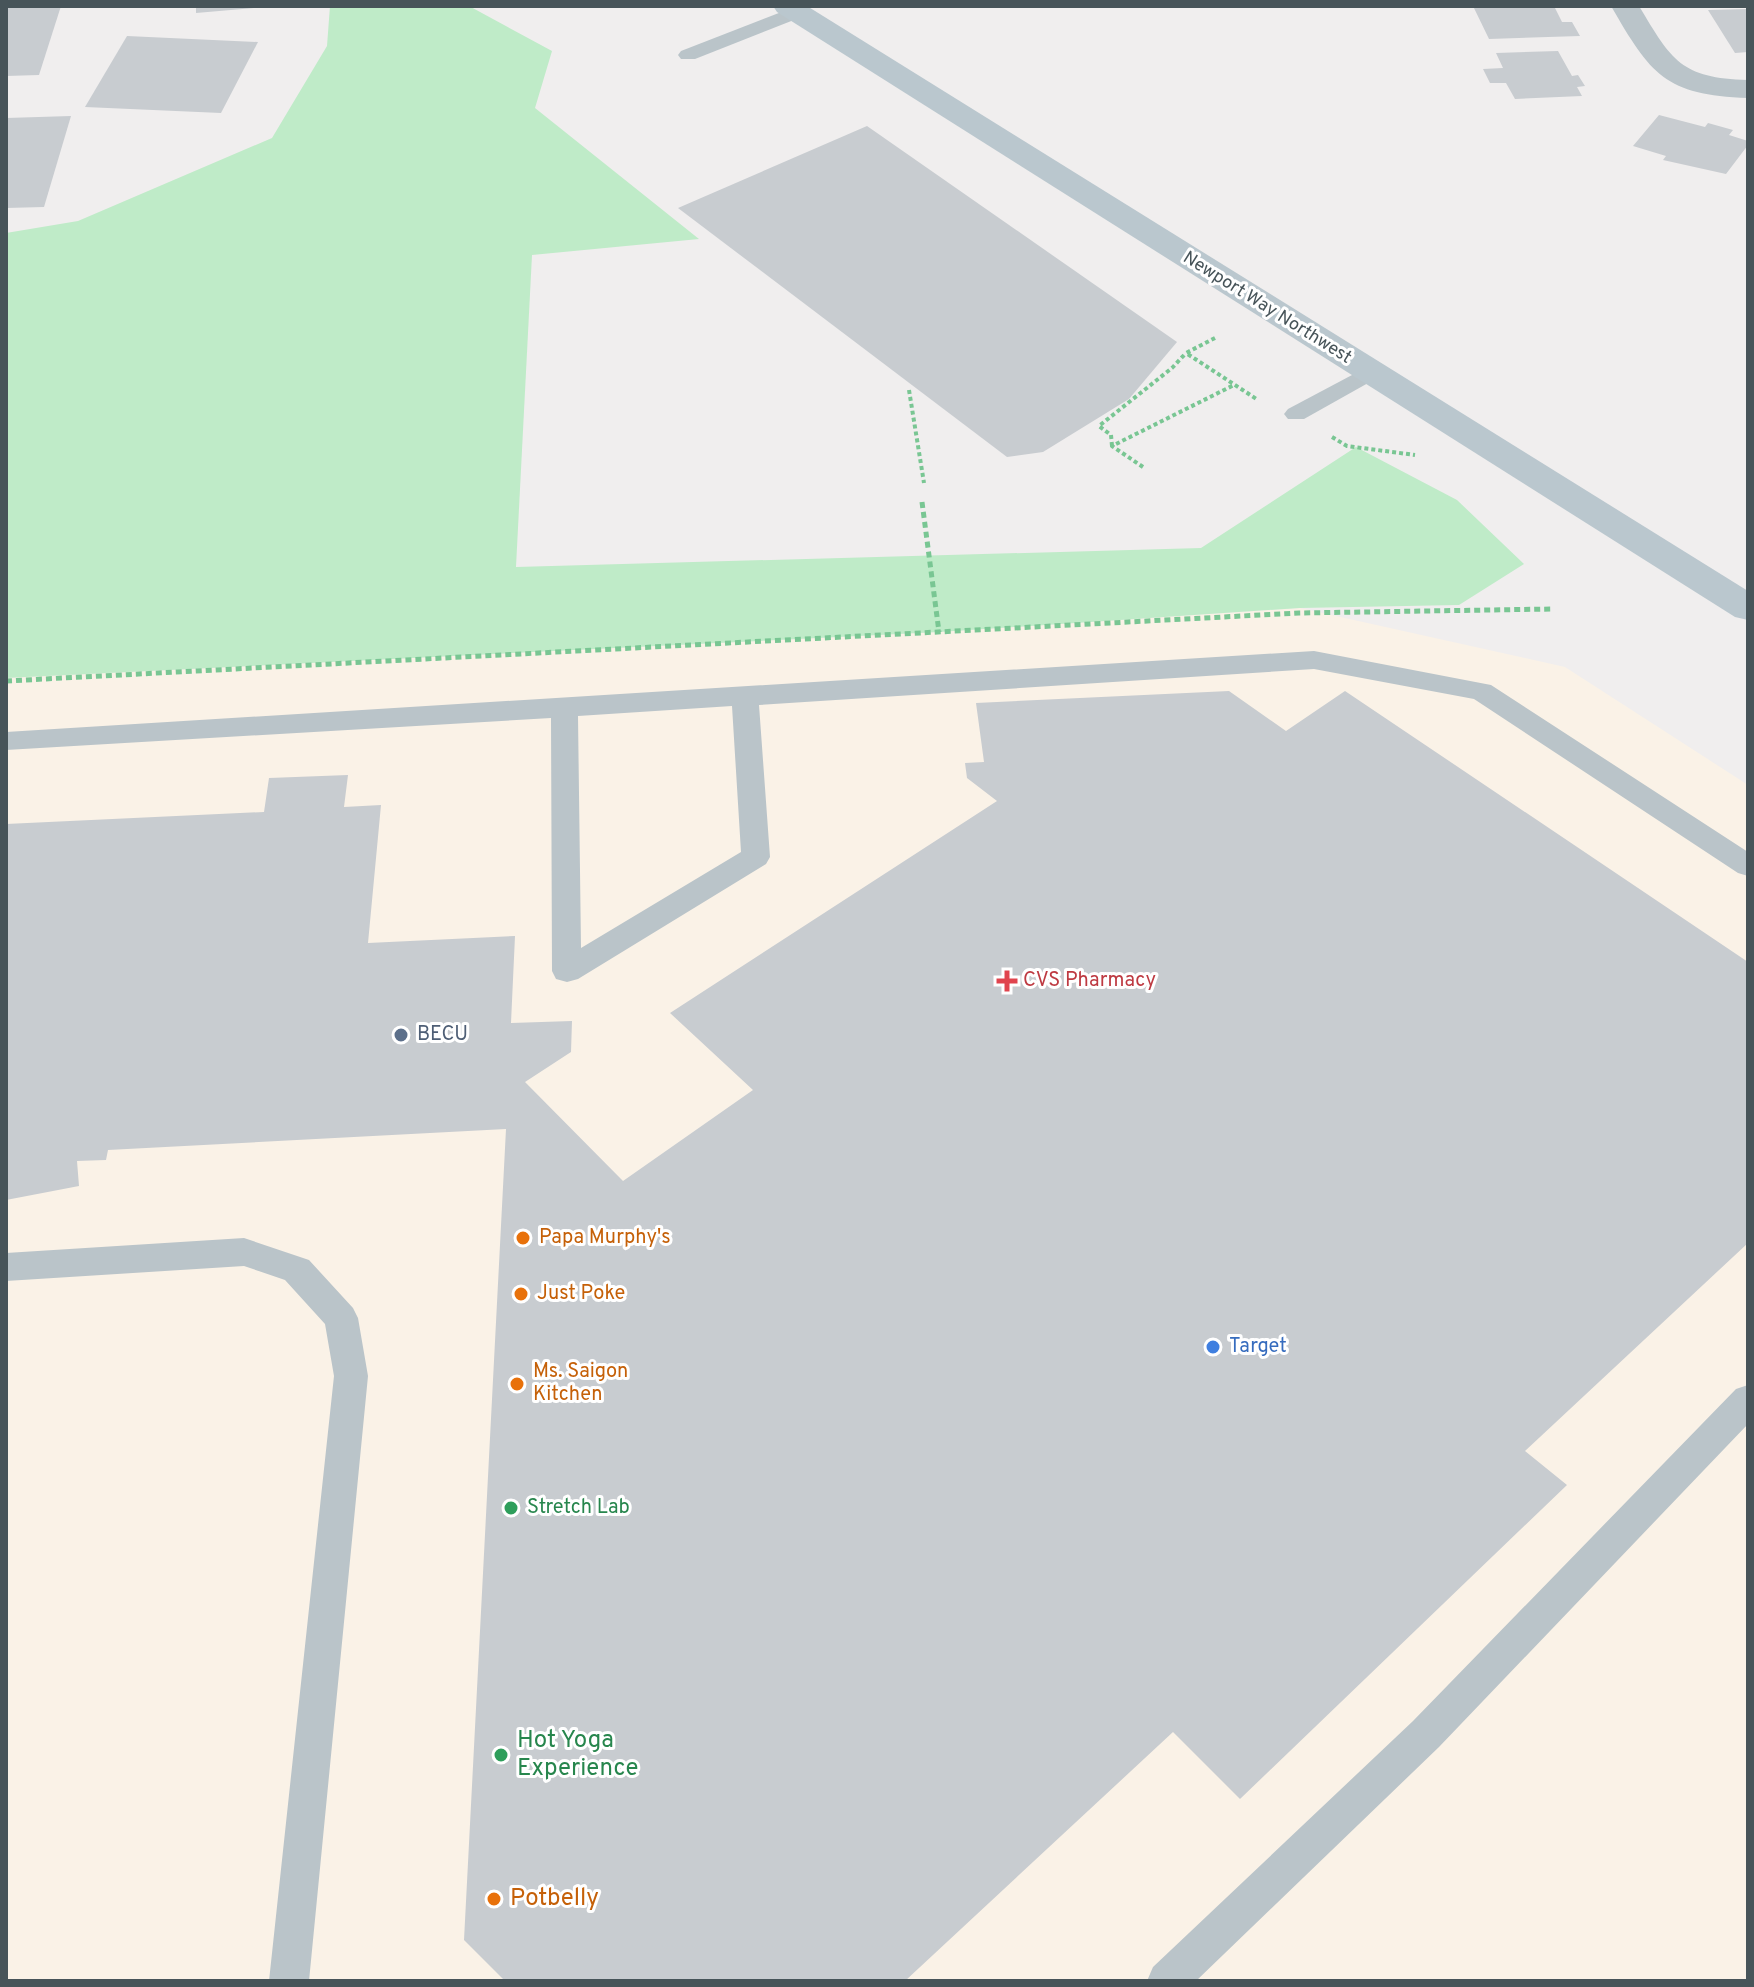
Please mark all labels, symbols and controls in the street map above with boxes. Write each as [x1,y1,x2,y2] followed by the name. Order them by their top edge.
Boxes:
[1178,247,1356,369] street label: Newport Way Northwest
[1023,968,1156,994] place label: CVS Pharmacy
[998,972,1016,990] marker: CVS Pharmacy
[417,1022,468,1048] place label: BECU
[392,1026,410,1044] marker: BECU
[539,1225,671,1251] place label: Papa Murphy's
[514,1229,532,1247] marker: Papa Murphy's
[537,1281,625,1307] place label: Just Poke
[512,1285,530,1303] marker: Just Poke
[1229,1334,1287,1360] place label: Target
[1204,1338,1222,1356] marker: Target
[533,1359,628,1408] place label: Ms. Saigon Kitchen
[508,1375,526,1393] marker: Ms. Saigon Kitchen
[527,1495,630,1521] place label: Stretch Lab
[502,1499,520,1517] marker: Stretch Lab
[517,1726,639,1784] place label: Hot Yoga Experience
[492,1746,510,1764] marker: Hot Yoga Experience
[510,1884,599,1914] place label: Potbelly
[485,1890,503,1908] marker: Potbelly

